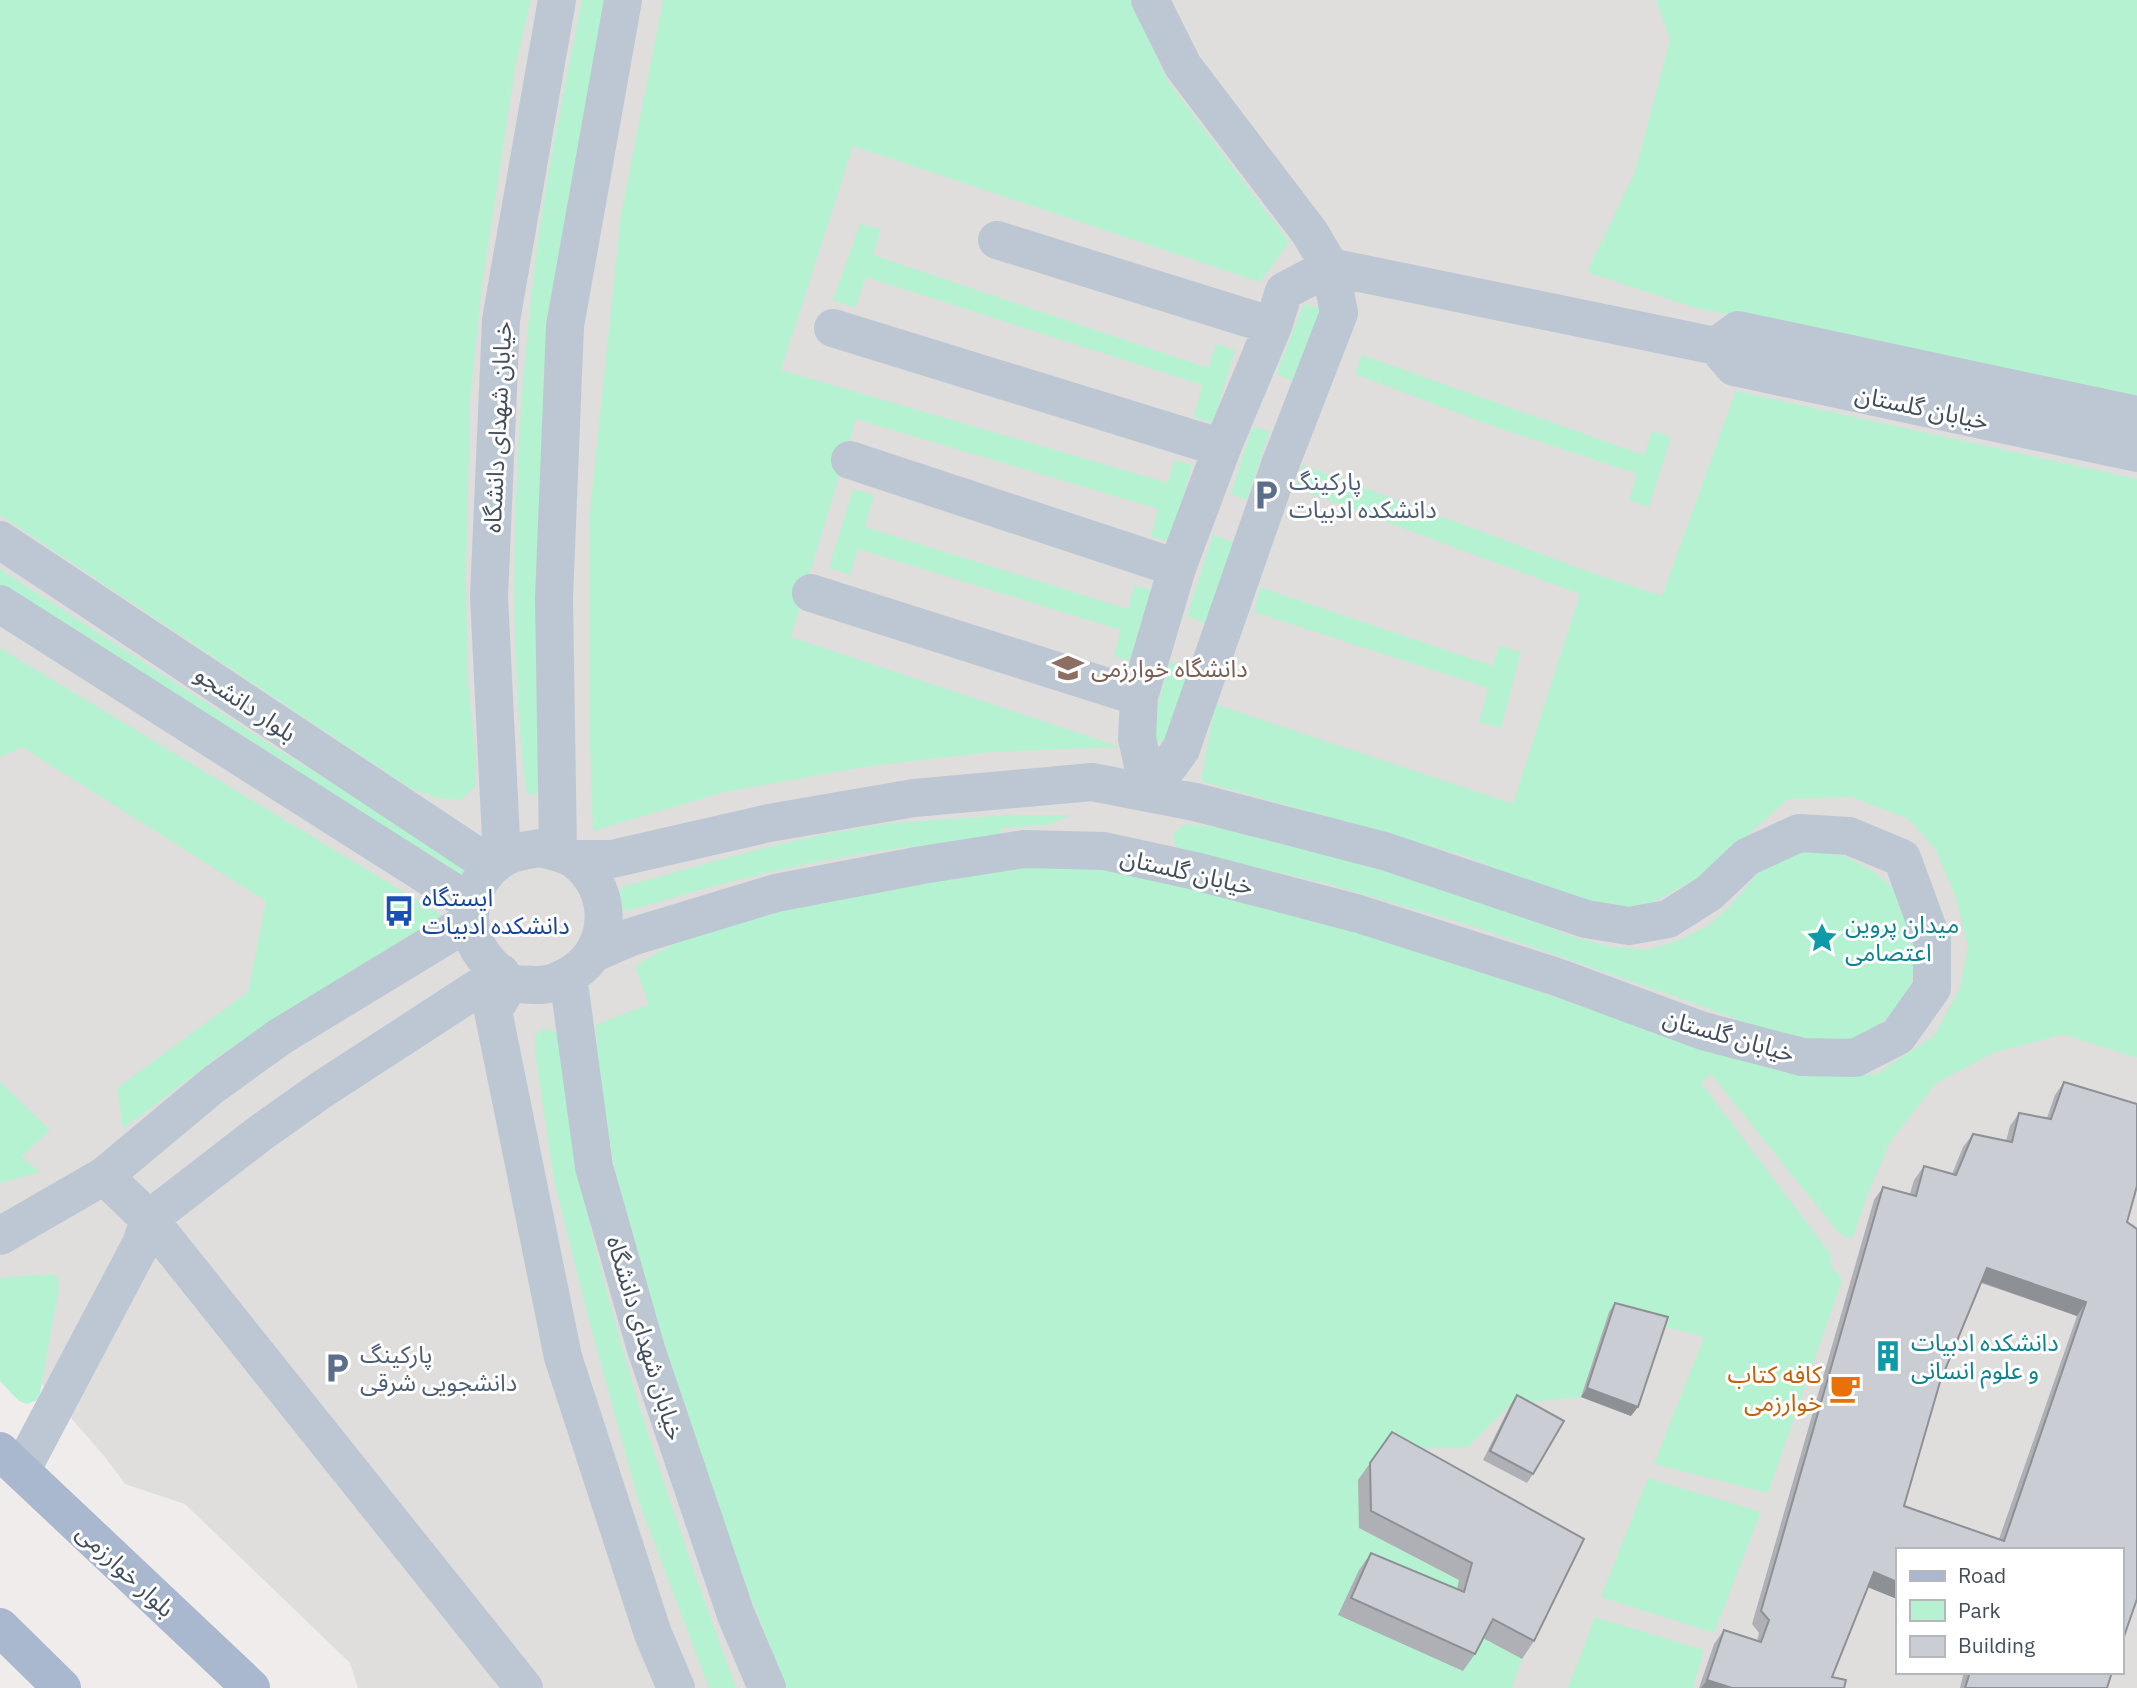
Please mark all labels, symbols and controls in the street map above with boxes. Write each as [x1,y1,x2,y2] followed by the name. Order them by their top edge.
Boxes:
[475,320,519,534] street label: خیابان شهدای دانشگاه
[1852,377,1992,437] street label: خیابان گلستان
[1289,465,1437,525] place label: پارکینگ دانشکده ادبیات
[1249,478,1283,512] parking icon: پارکینگ دانشکده ادبیات
[1051,651,1085,685] school or university icon: دانشگاه خوارزمی
[1091,652,1248,684] place label: دانشگاه خوارزمی
[189,657,303,749] street label: بلوار دانشجو
[1117,840,1257,902] street label: خیابان گلستان
[422,881,570,941] place label: ایستگاه دانشکده ادبیات
[382,894,416,928] bus stop icon: ایستگاه دانشکده ادبیات
[1845,908,1959,968] place label: میدان پروین اعتصامی
[1805,921,1839,955] place icon: میدان پروین اعتصامی
[1659,1001,1799,1069] street label: خیابان گلستان
[600,1232,692,1444] street label: خیابان شهدای دانشگاه
[1911,1326,2059,1389] place label: دانشکده ادبیات و علوم انسانی
[360,1338,517,1398] place label: پارکینگ دانشجویی شرقی
[1871,1339,1905,1373] building icon: دانشکده ادبیات و علوم انسانی
[320,1351,354,1385] parking icon: پارکینگ دانشجویی شرقی
[1727,1358,1823,1418] place label: کافه کتاب خوارزمی
[1828,1371,1862,1405] cafe icon: کافه کتاب خوارزمی
[70,1516,182,1624] street label: بلوار خوارزمی
[1896,1548,2123,1674] legend
[1958,1561,2006,1589] text: Road
[1958,1596,2001,1624] text: Park
[1958,1631,2035,1659] text: Building

